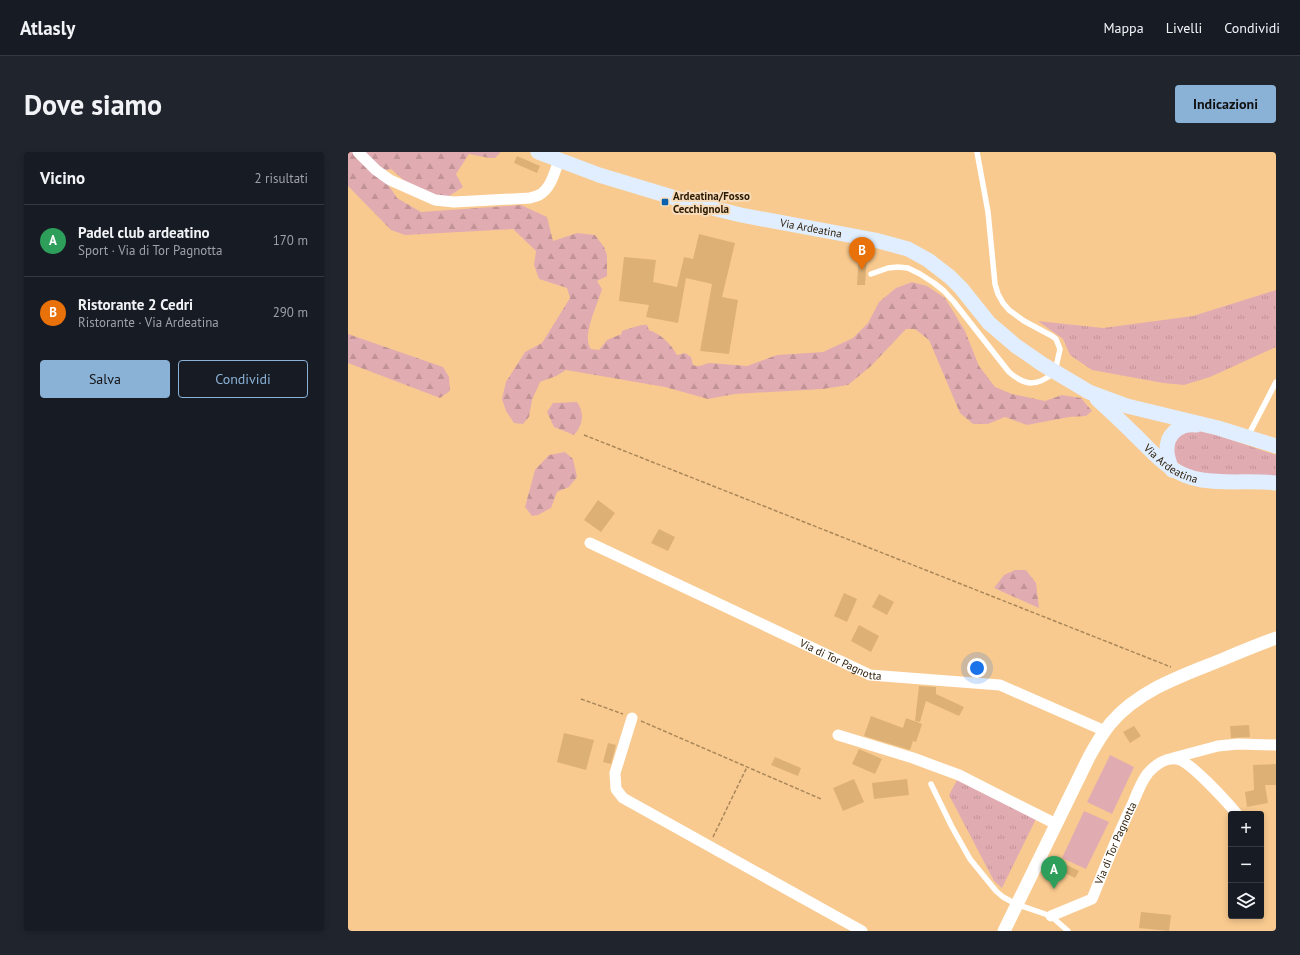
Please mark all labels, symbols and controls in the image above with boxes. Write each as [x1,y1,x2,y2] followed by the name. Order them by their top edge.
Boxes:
[20,16,75,40] text: Atlasly
[1104,19,1144,37] text: Mappa
[1166,19,1202,37] text: Livelli
[1224,19,1280,37] text: Condividi
[1175,85,1276,123] button: Indicazioni
[24,86,162,123] text: Dove siamo
[40,167,85,189] text: Vicino
[255,170,308,187] text: 2 risultati
[673,189,750,216] place label: Ardeatina/Fosso Cecchignola
[660,197,670,207] marker: Ardeatina/Fosso Cecchignola
[778,215,843,241] street label: Via Ardeatina
[78,223,210,242] text: Padel club ardeatino
[49,232,57,249] text: A
[273,232,308,249] text: 170 m
[849,237,875,270] pin: B
[78,242,222,259] text: Sport · Via di Tor Pagnotta
[78,295,193,314] text: Ristorante 2 Cedri
[49,304,57,321] text: B
[273,304,308,321] text: 290 m
[78,314,219,331] text: Ristorante · Via Ardeatina
[40,360,170,398] button: Salva
[178,360,308,398] button: Condividi
[1140,440,1199,486] street label: Via Ardeatina
[797,636,882,683] street label: Via di Tor Pagnotta
[967,658,987,678] your location
[1091,800,1140,887] street label: Via di Tor Pagnotta
[1228,811,1264,919] map controls
[1228,811,1264,847] button: +
[1228,847,1264,883] button: −
[1041,856,1067,889] pin: A
[1228,883,1264,919] button: layers

